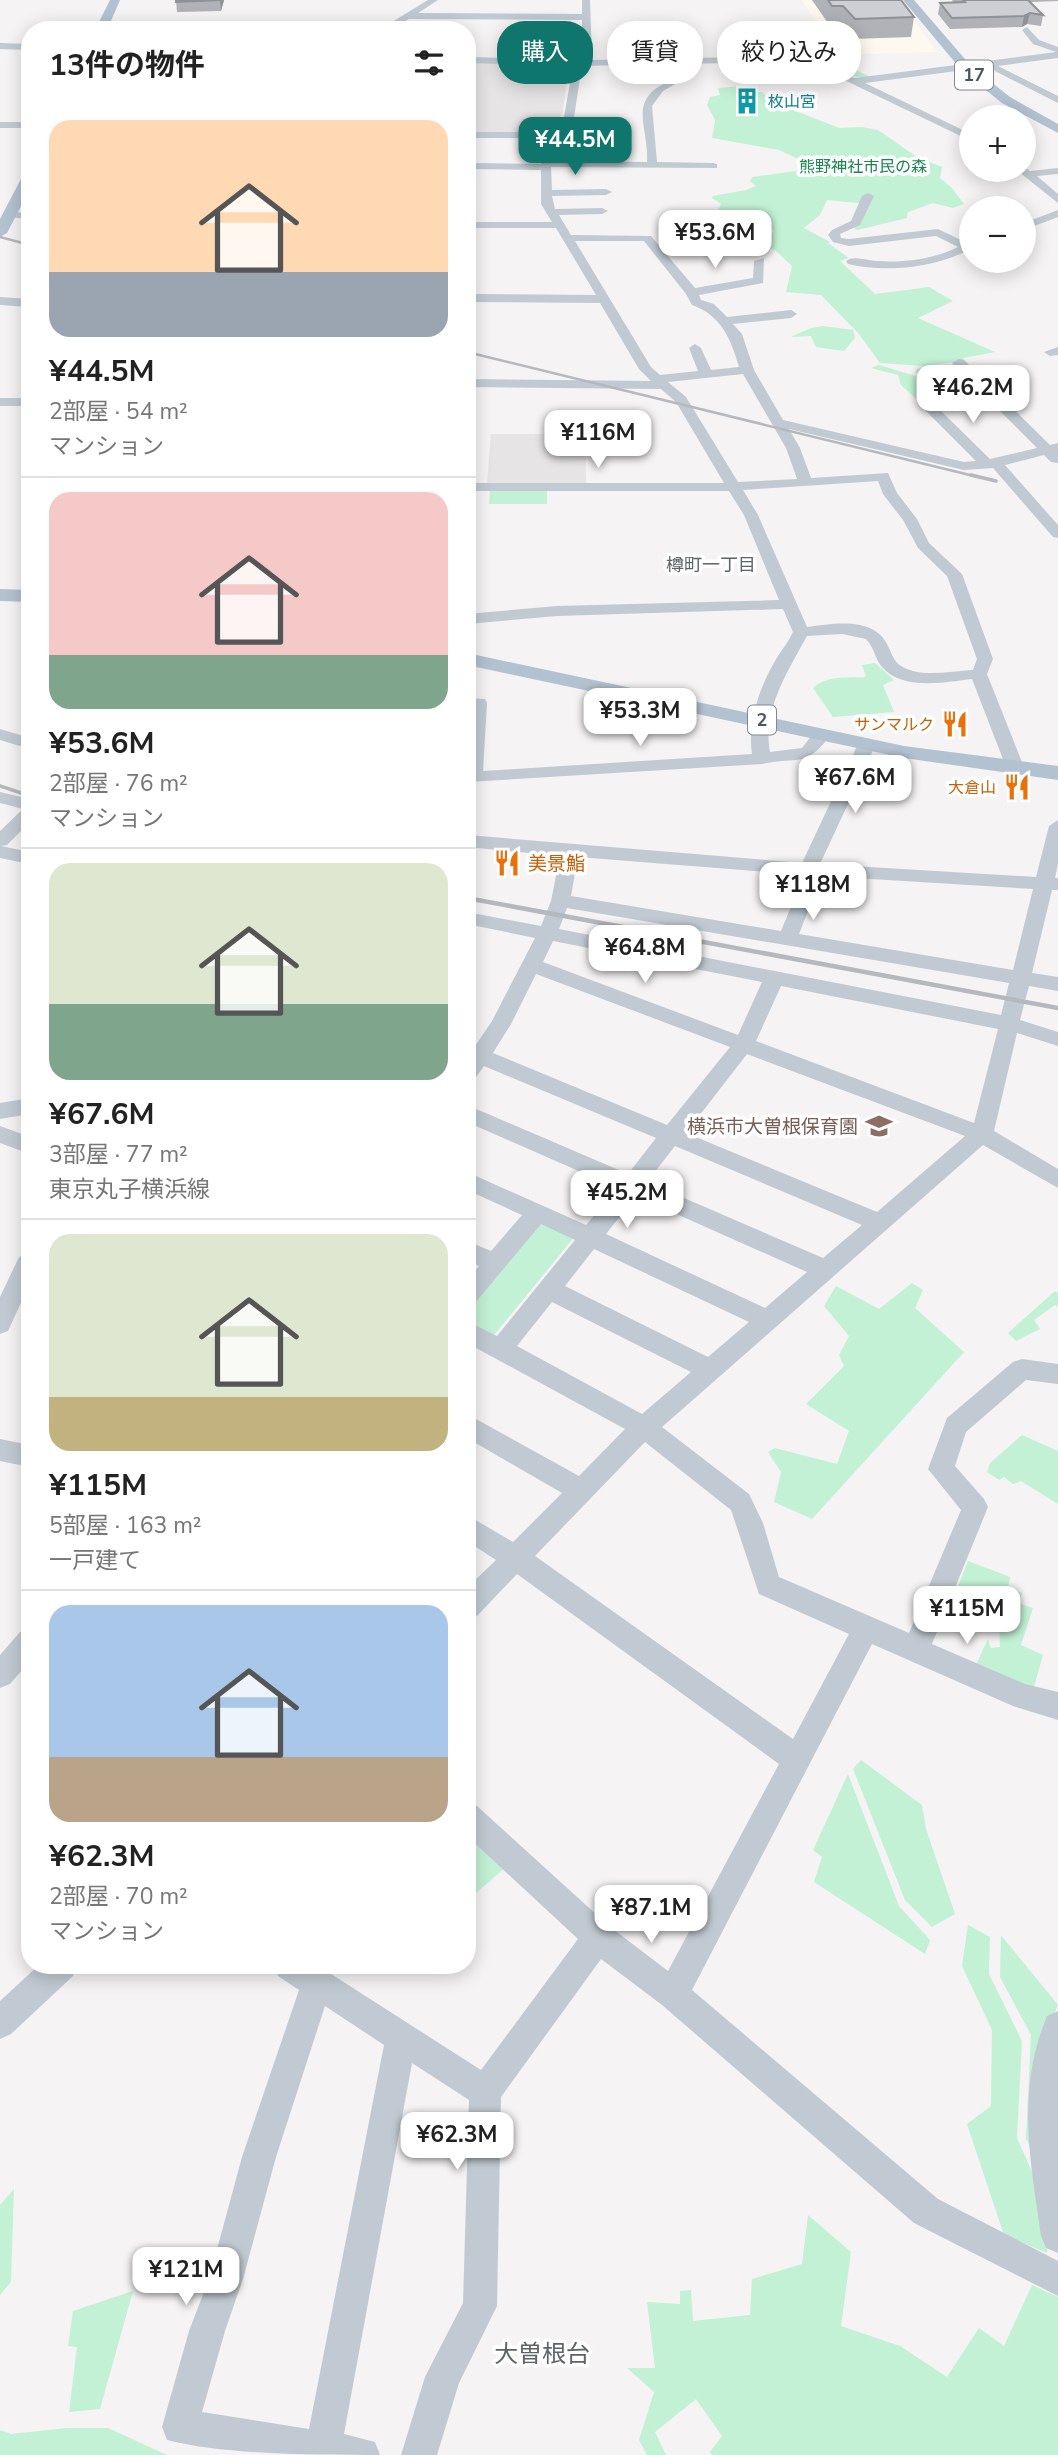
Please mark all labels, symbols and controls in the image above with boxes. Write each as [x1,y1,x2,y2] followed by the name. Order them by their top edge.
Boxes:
[497,21,593,84] chip: 購入
[607,21,703,84] chip: 賃貸
[717,21,861,84] chip: 絞り込み
[410,44,448,82] icon: filters
[49,45,205,86] text: 13件の物件
[955,60,993,90] road number: 17
[732,86,762,116] building icon: 枚山宮
[768,91,816,113] place label: 枚山宮
[959,105,1036,273] map controls
[959,105,1036,182] button: +
[518,118,632,177] pin: ¥44.5M
[535,124,615,155] text: ¥44.5M
[799,156,927,178] park label: 熊野神社市民の森
[186,165,312,291] icon: home
[959,196,1036,273] button: −
[658,210,772,270] pin: ¥53.6M
[675,217,755,248] text: ¥53.6M
[49,351,154,392] text: ¥44.5M
[916,366,1030,425] pin: ¥46.2M
[933,372,1013,403] text: ¥46.2M
[49,396,188,427] text: 2部屋 · 54 m²
[549,410,647,470] pin: ¥116M
[560,417,636,448] text: ¥116M
[49,431,164,462] text: マンション
[186,537,312,663] icon: home
[666,553,756,577] district label: 樽町一丁目
[583,688,697,748] pin: ¥53.3M
[600,695,680,726] text: ¥53.3M
[748,706,776,734] road number: 2
[940,709,970,739] restaurant icon: サンマルク
[854,714,934,736] place label: サンマルク
[49,723,154,764] text: ¥53.6M
[798,756,912,815] pin: ¥67.6M
[815,762,895,793] text: ¥67.6M
[49,768,188,799] text: 2部屋 · 76 m²
[1002,772,1032,802] restaurant icon: 大倉山
[948,777,996,799] place label: 大倉山
[49,803,164,834] text: マンション
[492,848,522,878] restaurant icon: 美景鮨
[528,851,585,877] place label: 美景鮨
[764,862,862,922] pin: ¥118M
[775,869,851,900] text: ¥118M
[186,908,312,1034] icon: home
[588,926,702,985] pin: ¥64.8M
[605,932,685,963] text: ¥64.8M
[49,1094,154,1135] text: ¥67.6M
[864,1111,894,1141] school or university icon: 横浜市大曽根保育園
[687,1114,858,1140] place label: 横浜市大曽根保育園
[49,1139,188,1170] text: 3部屋 · 77 m²
[570,1170,684,1230] pin: ¥45.2M
[49,1174,210,1205] text: 東京丸子横浜線
[587,1177,667,1208] text: ¥45.2M
[186,1279,312,1405] icon: home
[49,1465,147,1506] text: ¥115M
[49,1510,202,1541] text: 5部屋 · 163 m²
[49,1545,141,1576] text: 一戸建て
[918,1586,1016,1646] pin: ¥115M
[929,1593,1005,1624] text: ¥115M
[186,1650,312,1776] icon: home
[49,1836,154,1877] text: ¥62.3M
[49,1881,188,1912] text: 2部屋 · 70 m²
[594,1885,708,1945] pin: ¥87.1M
[611,1892,691,1923] text: ¥87.1M
[49,1916,164,1947] text: マンション
[400,2112,514,2172] pin: ¥62.3M
[417,2119,497,2150] text: ¥62.3M
[137,2248,235,2307] pin: ¥121M
[148,2254,224,2285] text: ¥121M
[494,2338,590,2370] district label: 大曽根台

